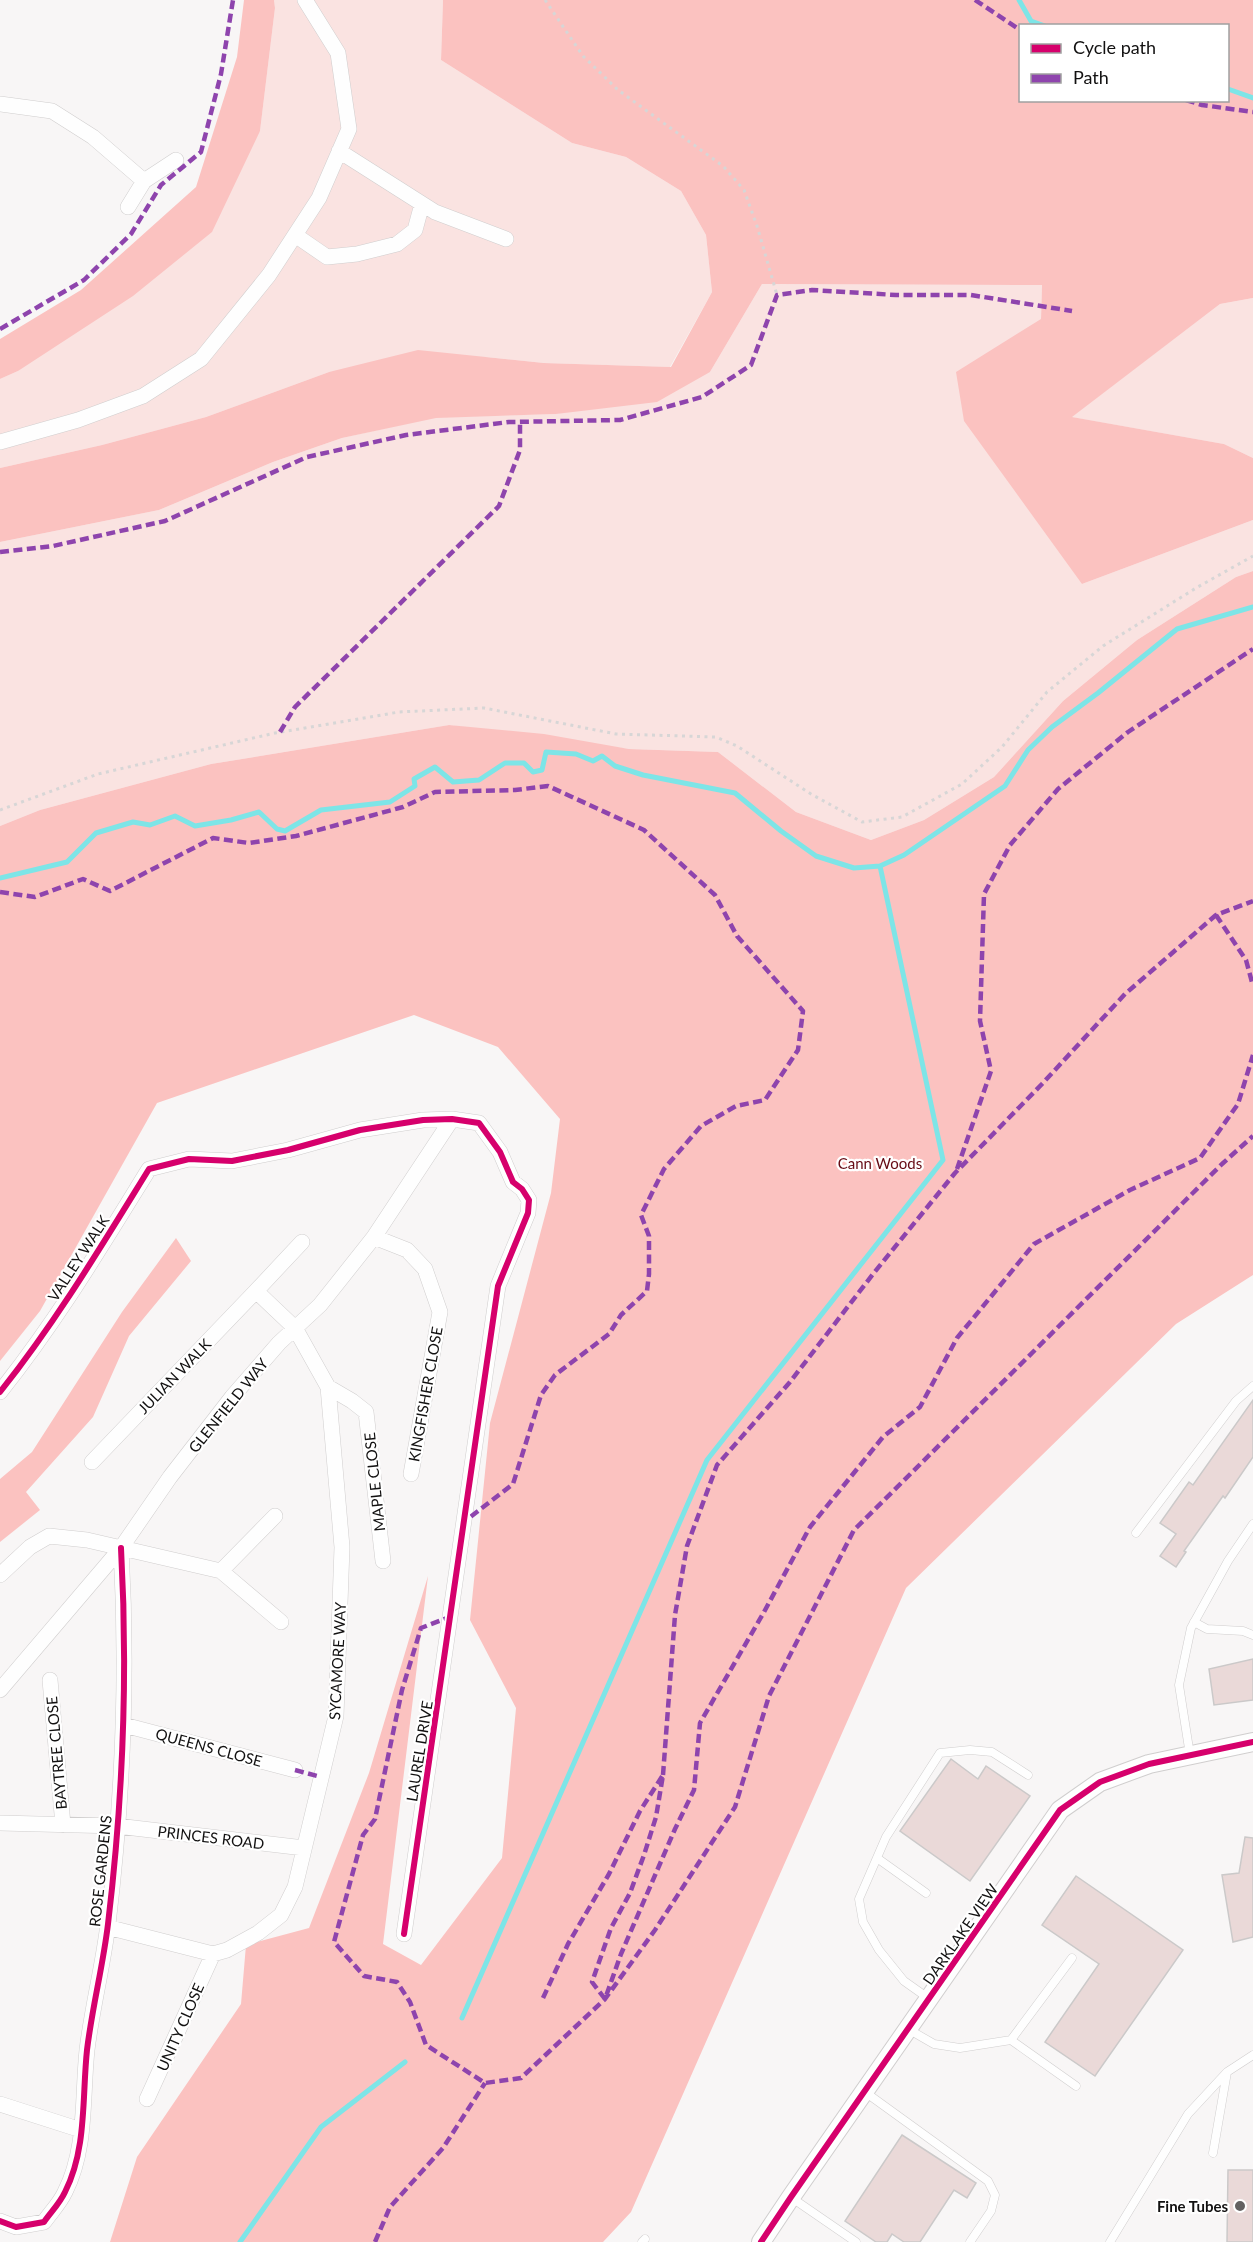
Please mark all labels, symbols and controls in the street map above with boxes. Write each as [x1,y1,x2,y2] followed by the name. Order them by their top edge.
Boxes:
[1019,24,1229,102] legend
[1073,36,1156,58] text: Cycle path
[1073,66,1109,88] text: Path
[838,1154,922,1172] park label: Cann Woods
[44,1212,112,1304] street label: VALLEY WALK
[404,1325,446,1463] street label: KINGFISHER CLOSE
[134,1335,214,1417] street label: JULIAN WALK
[184,1354,272,1456] street label: GLENFIELD WAY
[360,1432,388,1532] street label: MAPLE CLOSE
[325,1601,349,1720] street label: SYCAMORE WAY
[42,1696,70,1810] street label: BAYTREE CLOSE
[402,1699,436,1803] street label: LAUREL DRIVE
[154,1724,264,1770] street label: QUEENS CLOSE
[85,1814,115,1928] street label: ROSE GARDENS
[157,1822,265,1852] street label: PRINCES ROAD
[919,1880,1002,1988] street label: DARKLAKE VIEW
[153,1980,207,2074] street label: UNITY CLOSE
[1157,2197,1228,2215] place label: Fine Tubes
[1233,2199,1247,2213] marker: Fine Tubes

